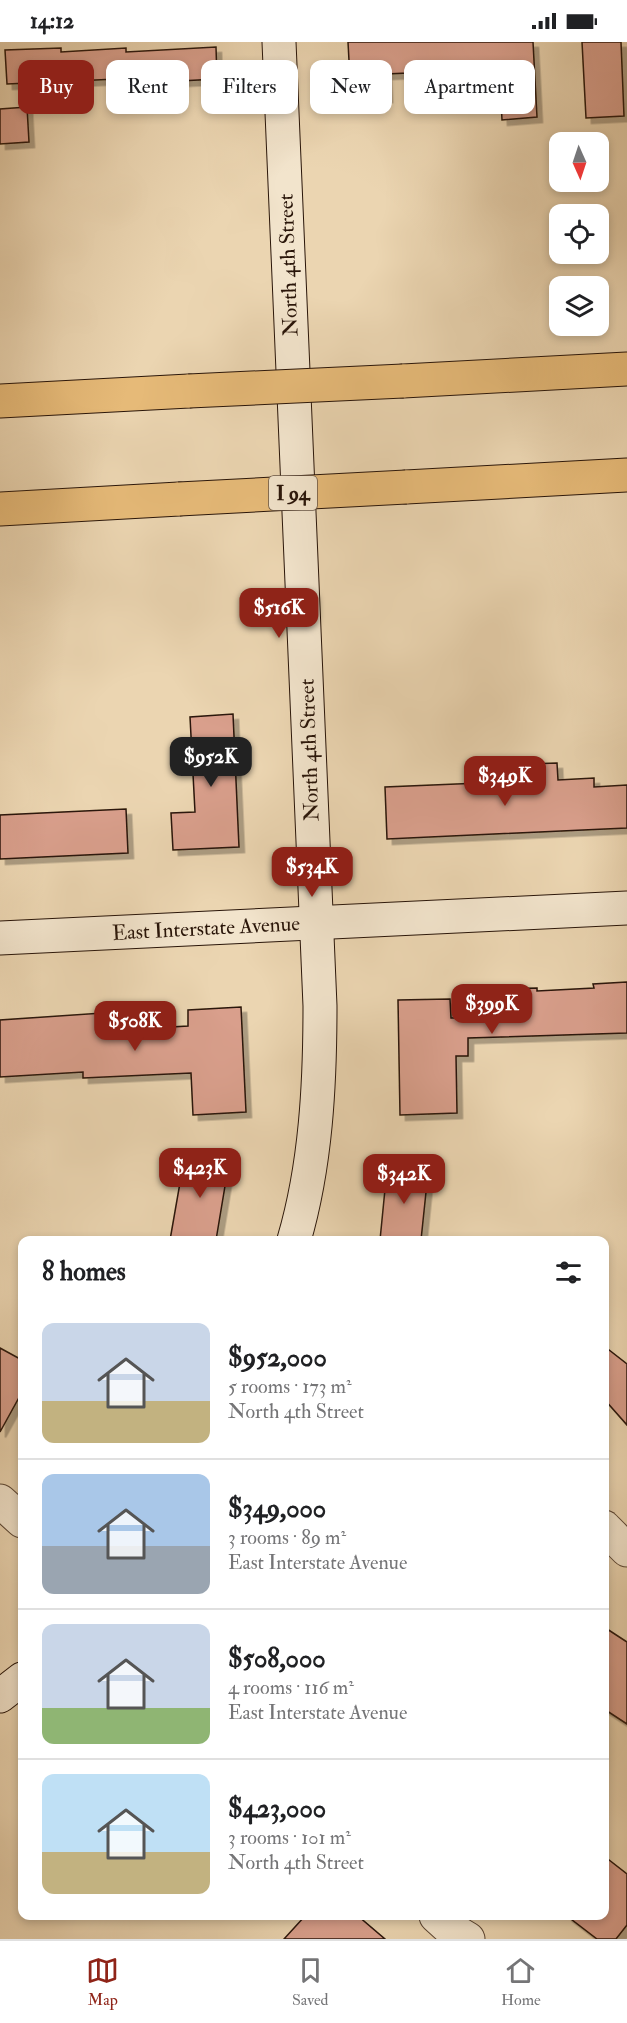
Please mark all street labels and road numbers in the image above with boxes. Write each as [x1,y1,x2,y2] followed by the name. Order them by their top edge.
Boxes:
[273,193,304,337] street label: North 4th Street
[269,476,317,510] road number: I 94
[294,678,325,822] street label: North 4th Street
[111,910,301,947] street label: East Interstate Avenue

